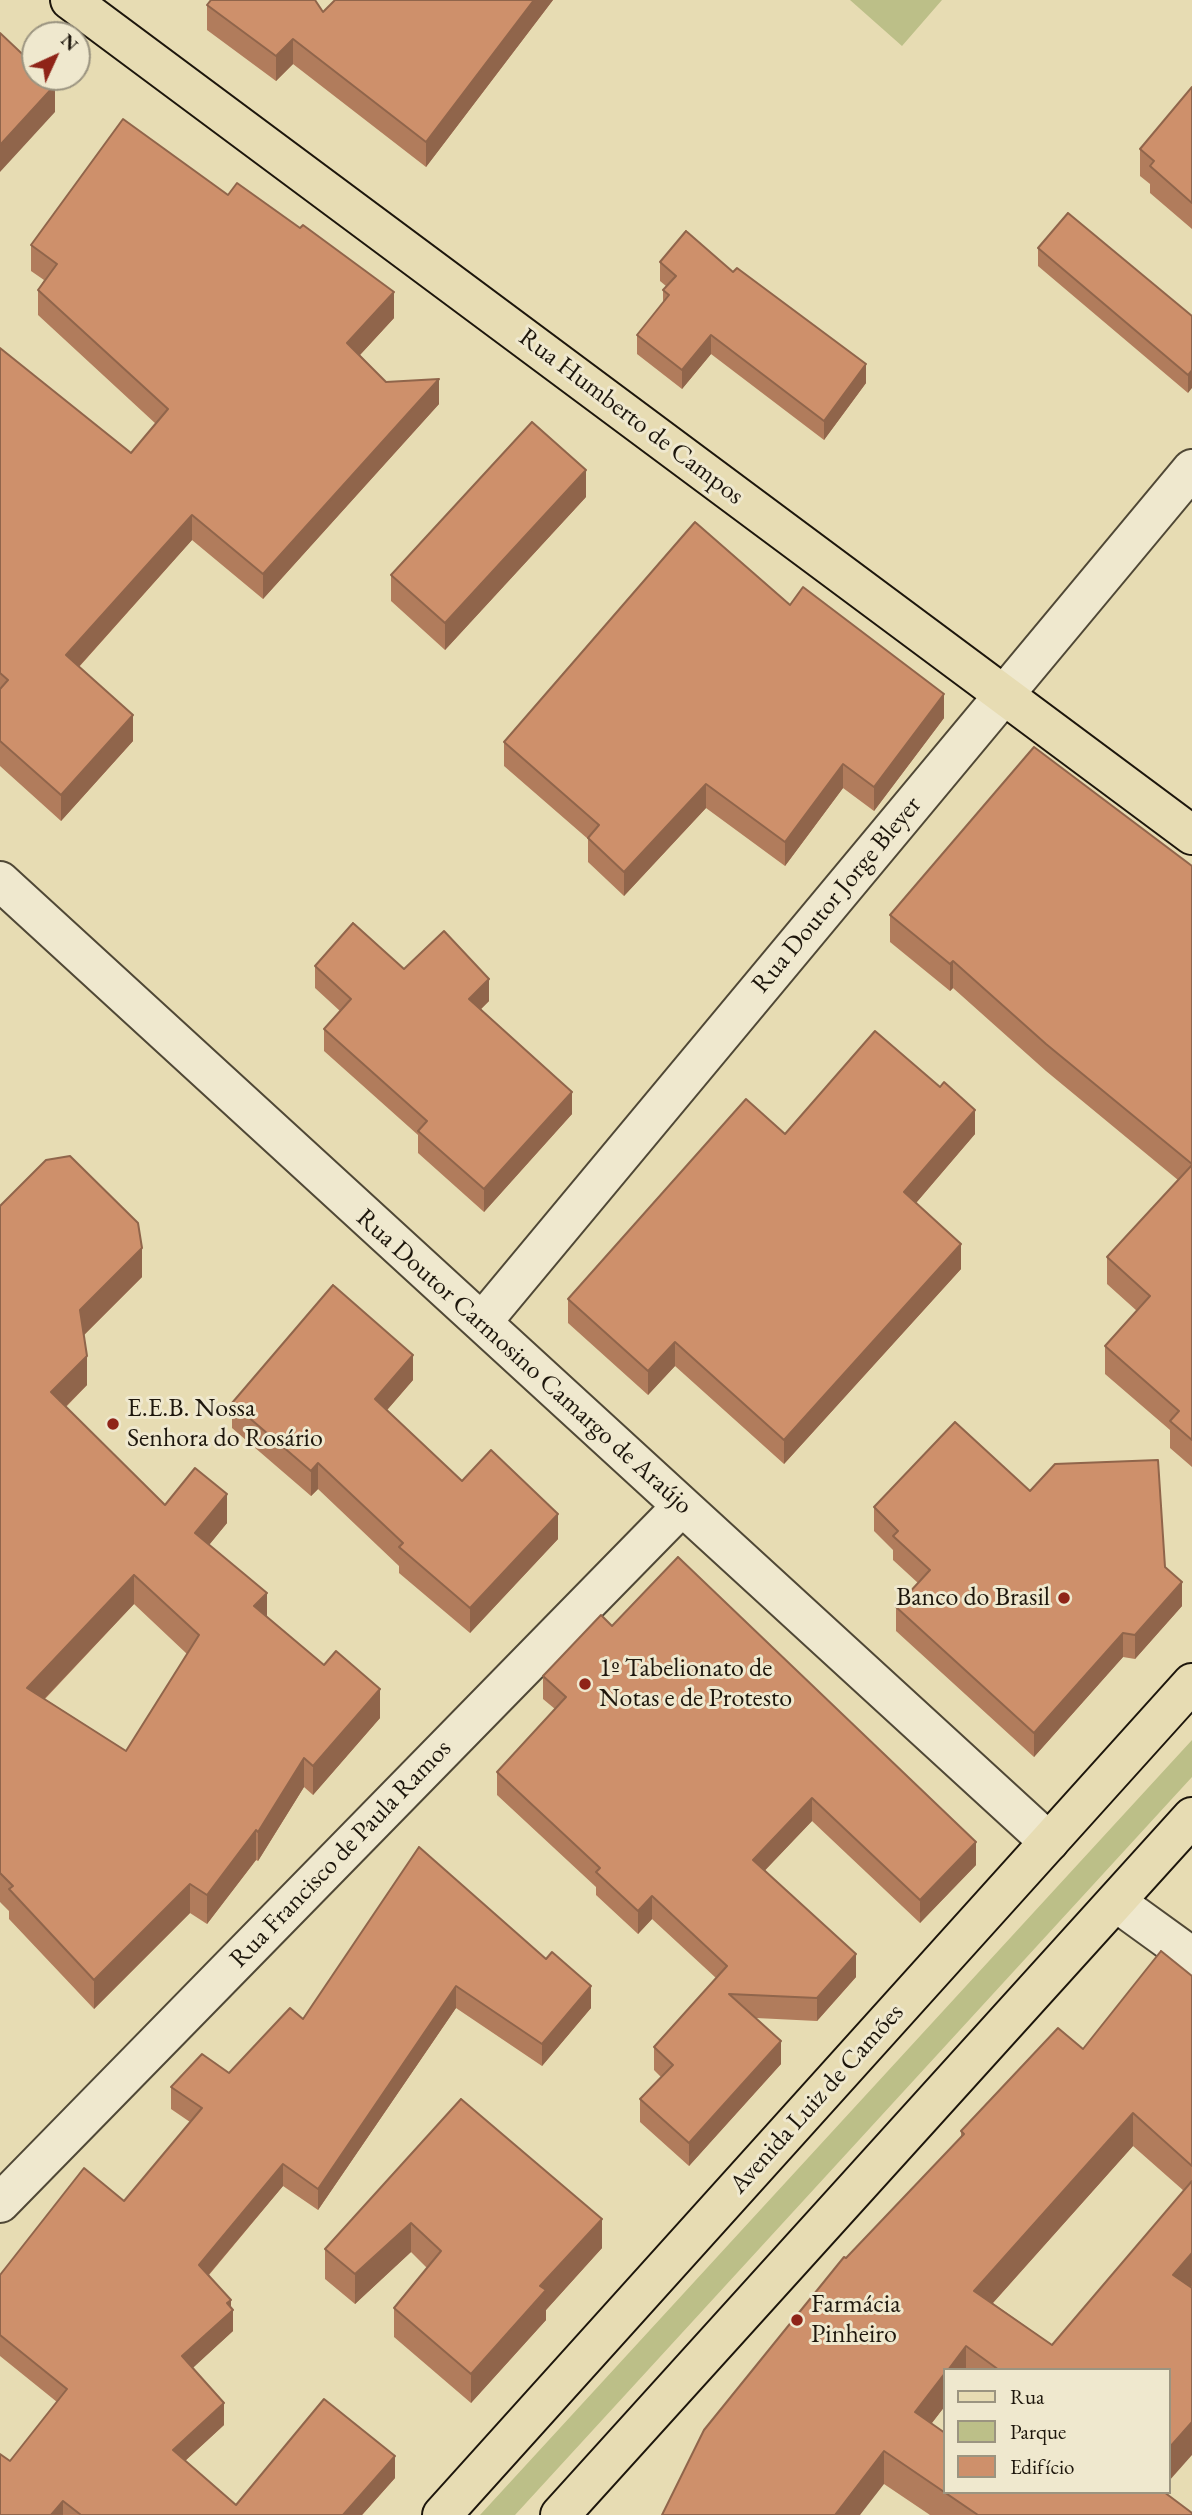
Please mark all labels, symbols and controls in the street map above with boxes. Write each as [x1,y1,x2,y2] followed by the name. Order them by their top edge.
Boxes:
[21,21,91,91] north arrow
[56,28,84,56] text: N
[512,322,750,512] street label: Rua Humberto de Campos
[746,790,928,1000] street label: Rua Doutor Jorge Bleyer
[349,1203,699,1521] street label: Rua Doutor Carmosino Camargo de Araújo
[127,1393,323,1454] place label: E.E.B. Nossa Senhora do Rosário
[105,1416,121,1432] marker: E.E.B. Nossa Senhora do Rosário
[896,1582,1050,1614] place label: Banco do Brasil
[1056,1590,1072,1606] marker: Banco do Brasil
[599,1653,792,1714] place label: 1º Tabelionato de Notas e de Protesto
[577,1676,593,1692] marker: 1º Tabelionato de Notas e de Protesto
[224,1733,458,1975] street label: Rua Francisco de Paula Ramos
[723,1997,911,2201] street label: Avenida Luiz de Camões
[811,2289,901,2350] place label: Farmácia Pinheiro
[789,2312,805,2328] marker: Farmácia Pinheiro
[944,2368,1171,2494] legend
[1010,2383,1044,2410] text: Rua
[1010,2418,1066,2445] text: Parque
[1010,2453,1074,2480] text: Edifício

